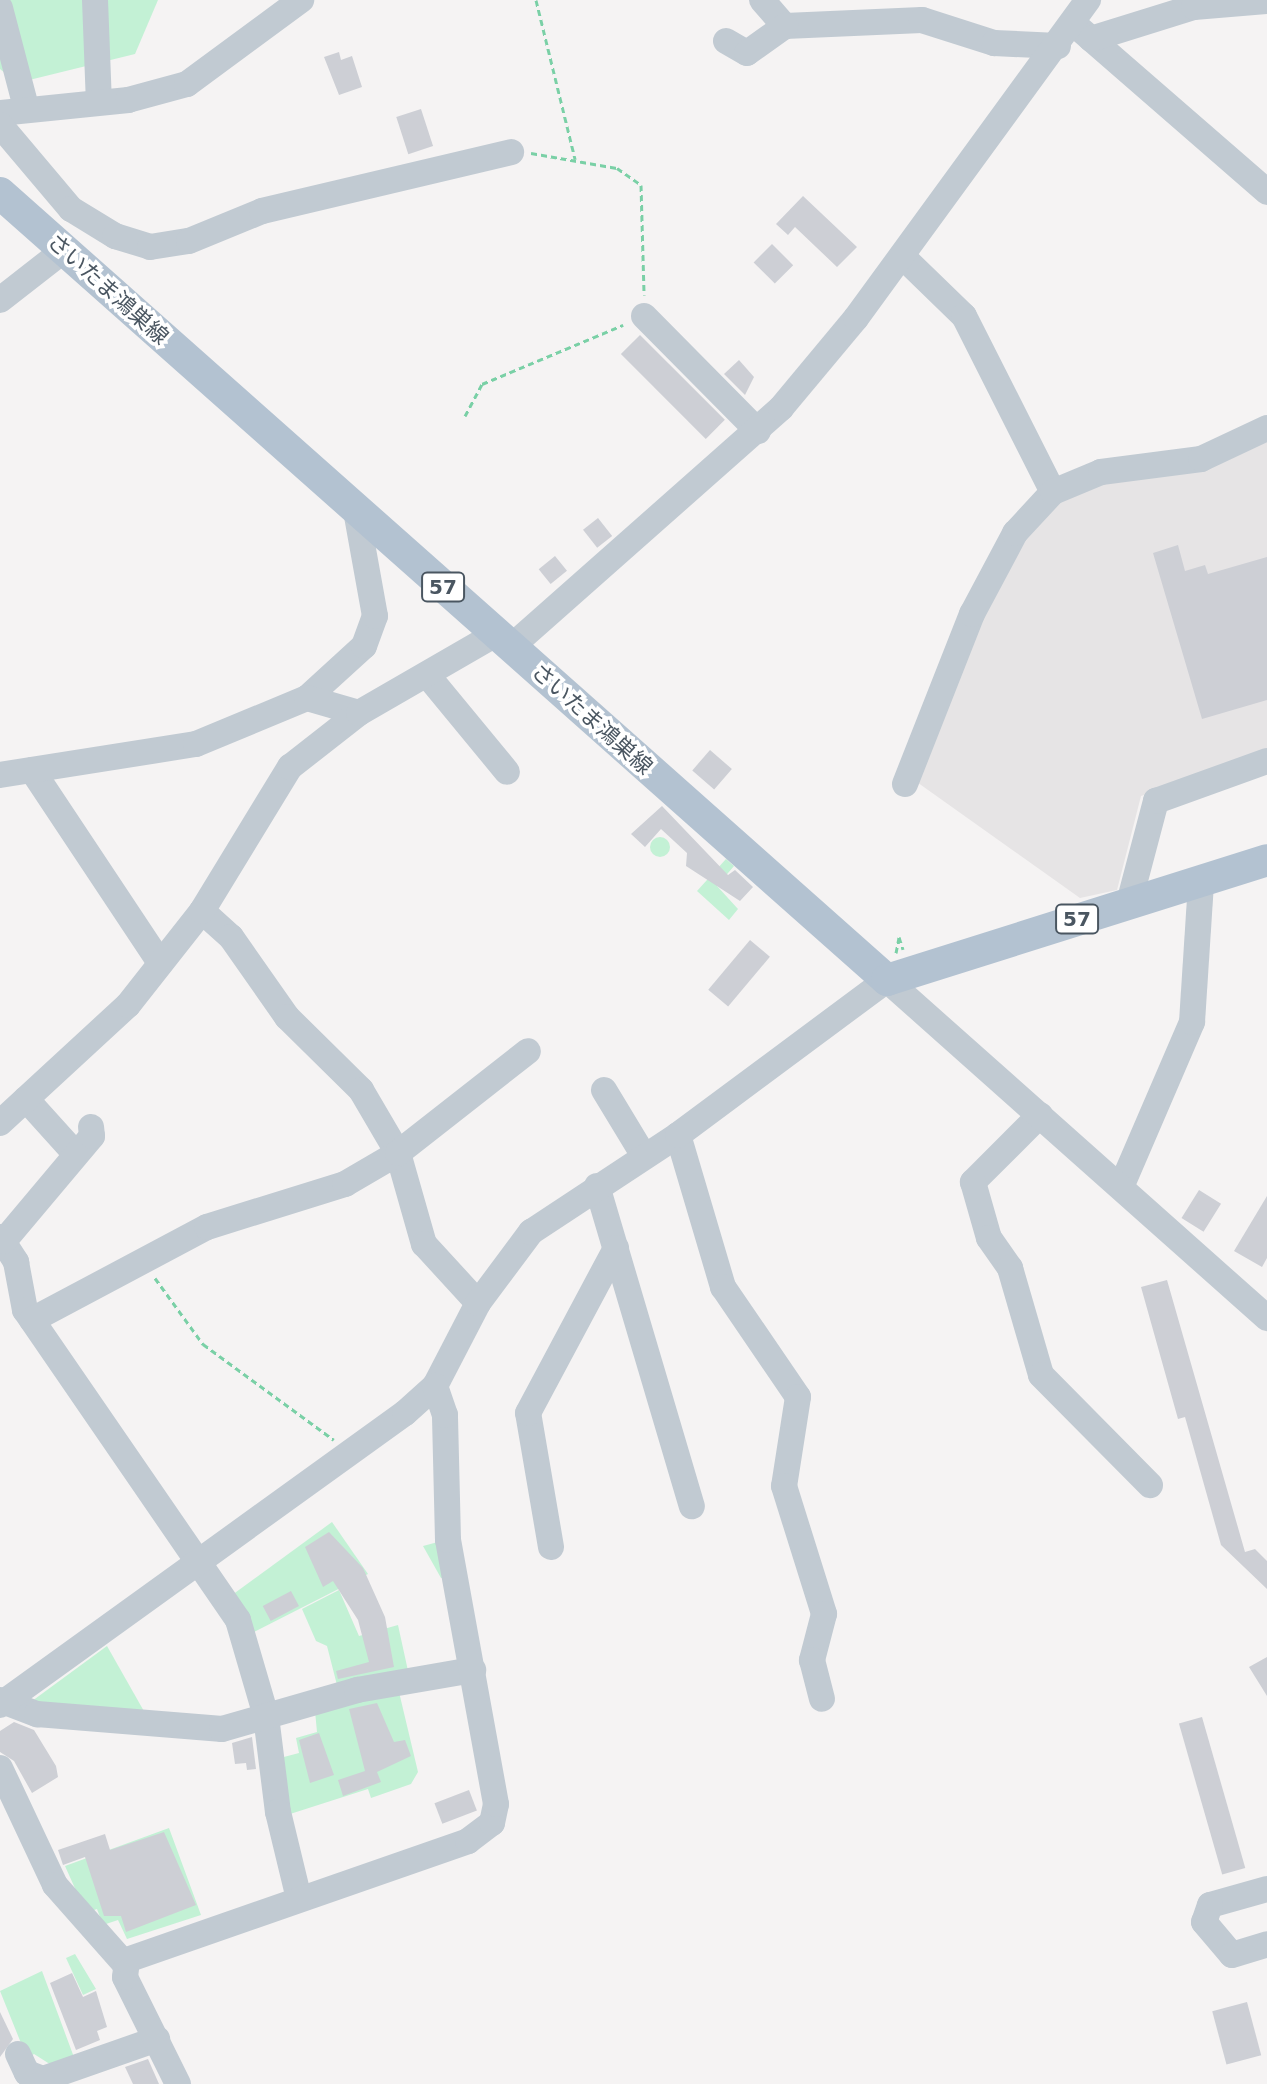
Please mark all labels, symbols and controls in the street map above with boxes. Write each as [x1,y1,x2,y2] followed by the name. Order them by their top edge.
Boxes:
[42,228,174,350] street label: さいたま鴻巣線
[421,571,465,603] road number: 57
[526,658,658,780] street label: さいたま鴻巣線
[1055,903,1099,935] road number: 57

